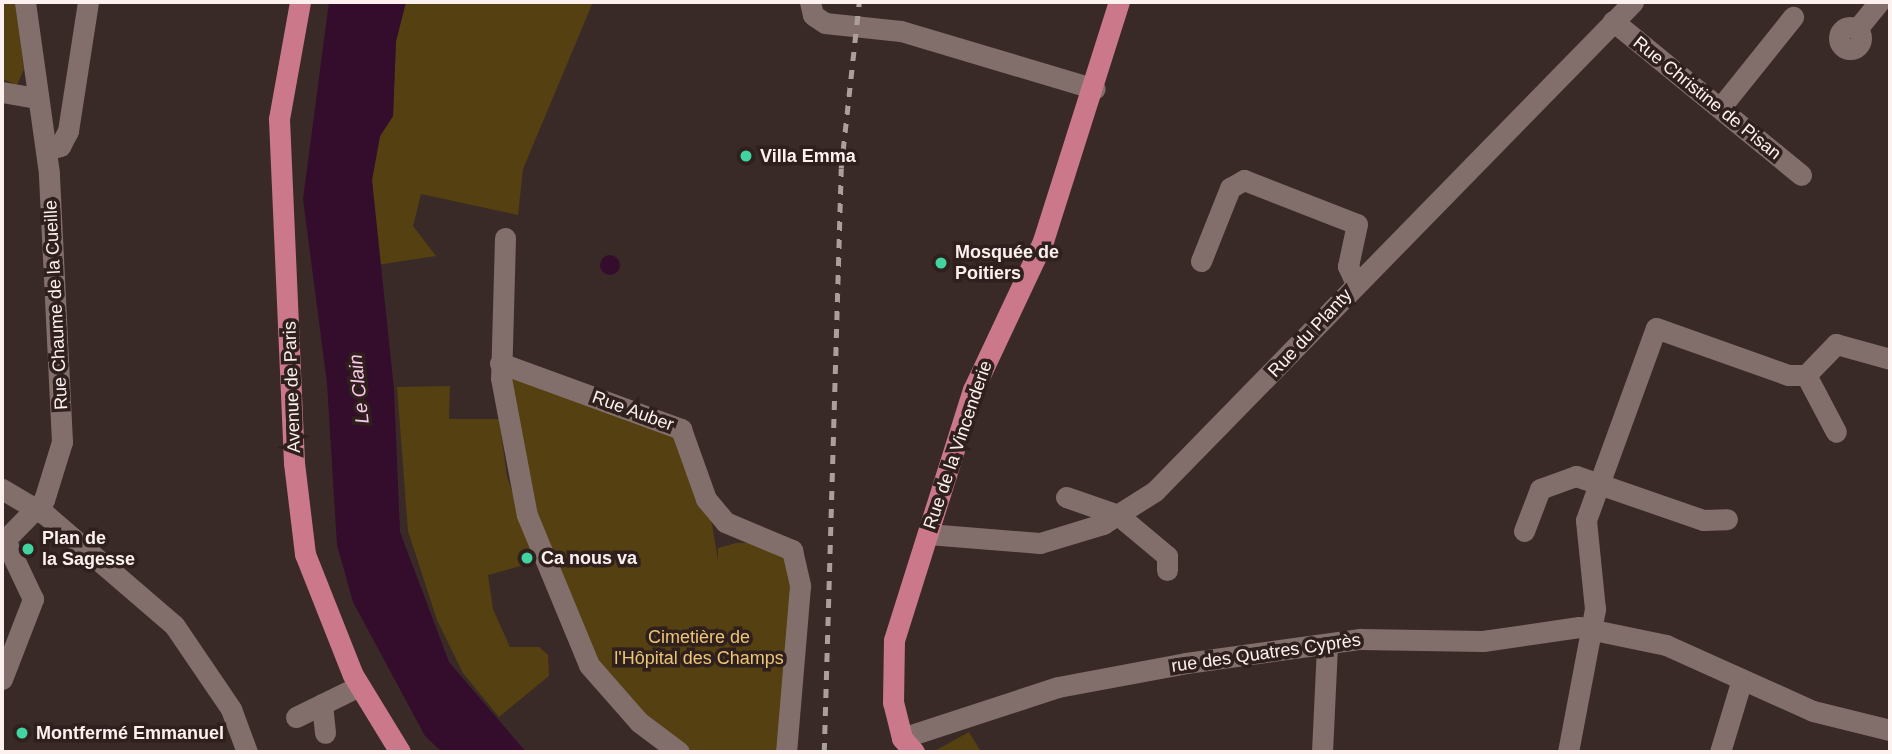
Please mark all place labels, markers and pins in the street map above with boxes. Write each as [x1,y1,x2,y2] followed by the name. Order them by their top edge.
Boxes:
[760,145,856,167] place label: Villa Emma
[738,148,754,164] marker: Villa Emma
[955,242,1059,284] place label: Mosquée de Poitiers
[933,255,949,271] marker: Mosquée de Poitiers
[42,528,135,570] place label: Plan de la Sagesse
[20,541,36,557] marker: Plan de la Sagesse
[541,547,637,569] place label: Ca nous va
[519,550,535,566] marker: Ca nous va
[36,722,224,744] place label: Montfermé Emmanuel
[14,725,30,741] marker: Montfermé Emmanuel

